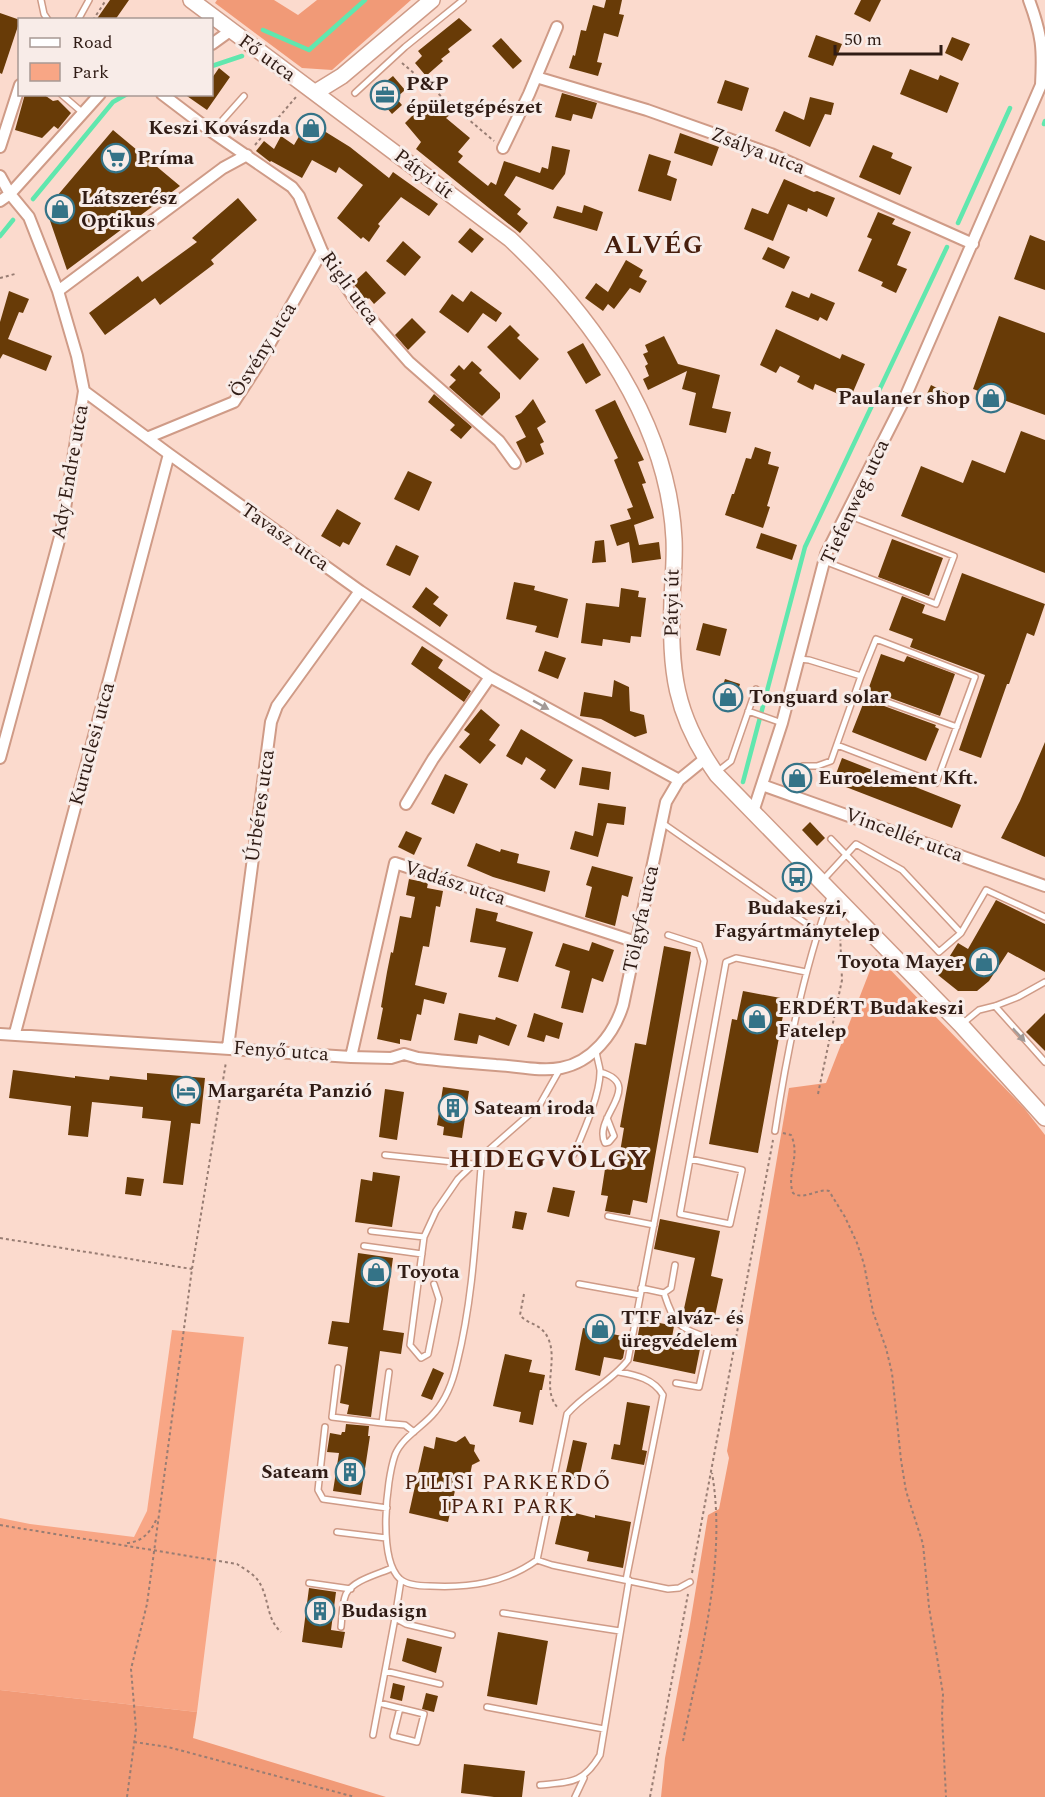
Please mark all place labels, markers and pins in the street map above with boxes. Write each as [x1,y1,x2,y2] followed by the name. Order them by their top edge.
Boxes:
[406,69,543,122] place label: P&P épületgépészet
[369,79,401,111] office icon: P&P épületgépészet
[295,112,327,144] shop icon: Keszi Kovászda
[148,113,291,143] place label: Keszi Kovászda
[100,142,132,174] supermarket icon: Príma
[137,143,195,173] place label: Príma
[81,183,178,236] place label: Látszerész Optikus
[44,193,76,225] shop icon: Látszerész Optikus
[975,382,1007,414] shop icon: Paulaner shop
[838,383,970,413] place label: Paulaner shop
[712,681,744,713] shop icon: Tonguard solar
[749,682,889,712] place label: Tonguard solar
[781,762,813,794] shop icon: Euroelement Kft.
[818,763,978,793] place label: Euroelement Kft.
[781,861,813,893] bus stop icon: Budakeszi, Fagyártmánytelep
[714,893,880,946] place label: Budakeszi, Fagyártmánytelep
[968,946,1000,978] shop icon: Toyota Mayer
[837,947,963,977] place label: Toyota Mayer
[778,993,964,1046] place label: ERDÉRT Budakeszi Fatelep
[741,1003,773,1035] shop icon: ERDÉRT Budakeszi Fatelep
[170,1075,202,1107] hotel icon: Margaréta Panzió
[207,1076,372,1106] place label: Margaréta Panzió
[437,1092,469,1124] building icon: Sateam iroda
[474,1093,596,1123] place label: Sateam iroda
[360,1256,392,1288] shop icon: Toyota
[397,1257,460,1287] place label: Toyota
[621,1303,744,1356] place label: TTF alváz- és üregvédelem
[584,1313,616,1345] shop icon: TTF alváz- és üregvédelem
[334,1456,366,1488] building icon: Sateam
[261,1457,329,1487] place label: Sateam
[304,1595,336,1627] building icon: Budasign
[341,1596,427,1626] place label: Budasign

